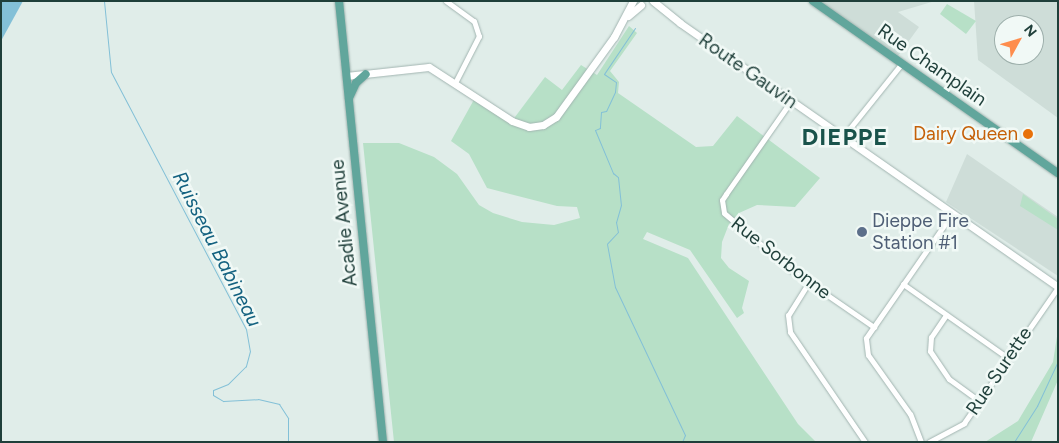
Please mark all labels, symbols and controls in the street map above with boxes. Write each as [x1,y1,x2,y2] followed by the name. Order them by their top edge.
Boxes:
[994,15,1044,65] north arrow
[873,19,991,111] street label: Rue Champlain
[1020,21,1040,40] text: N
[694,29,802,113] street label: Route Gauvin
[801,123,889,151] district label: DIEPPE
[913,123,1018,145] place label: Dairy Queen
[1022,128,1034,140] marker: Dairy Queen
[326,158,362,288] street label: Acadie Avenue
[167,167,267,331] water label: Ruisseau Babineau
[872,210,969,254] place label: Dieppe Fire Station #1
[727,212,835,304] street label: Rue Sorbonne
[856,226,868,238] marker: Dieppe Fire Station #1
[961,323,1037,419] street label: Rue Surette

